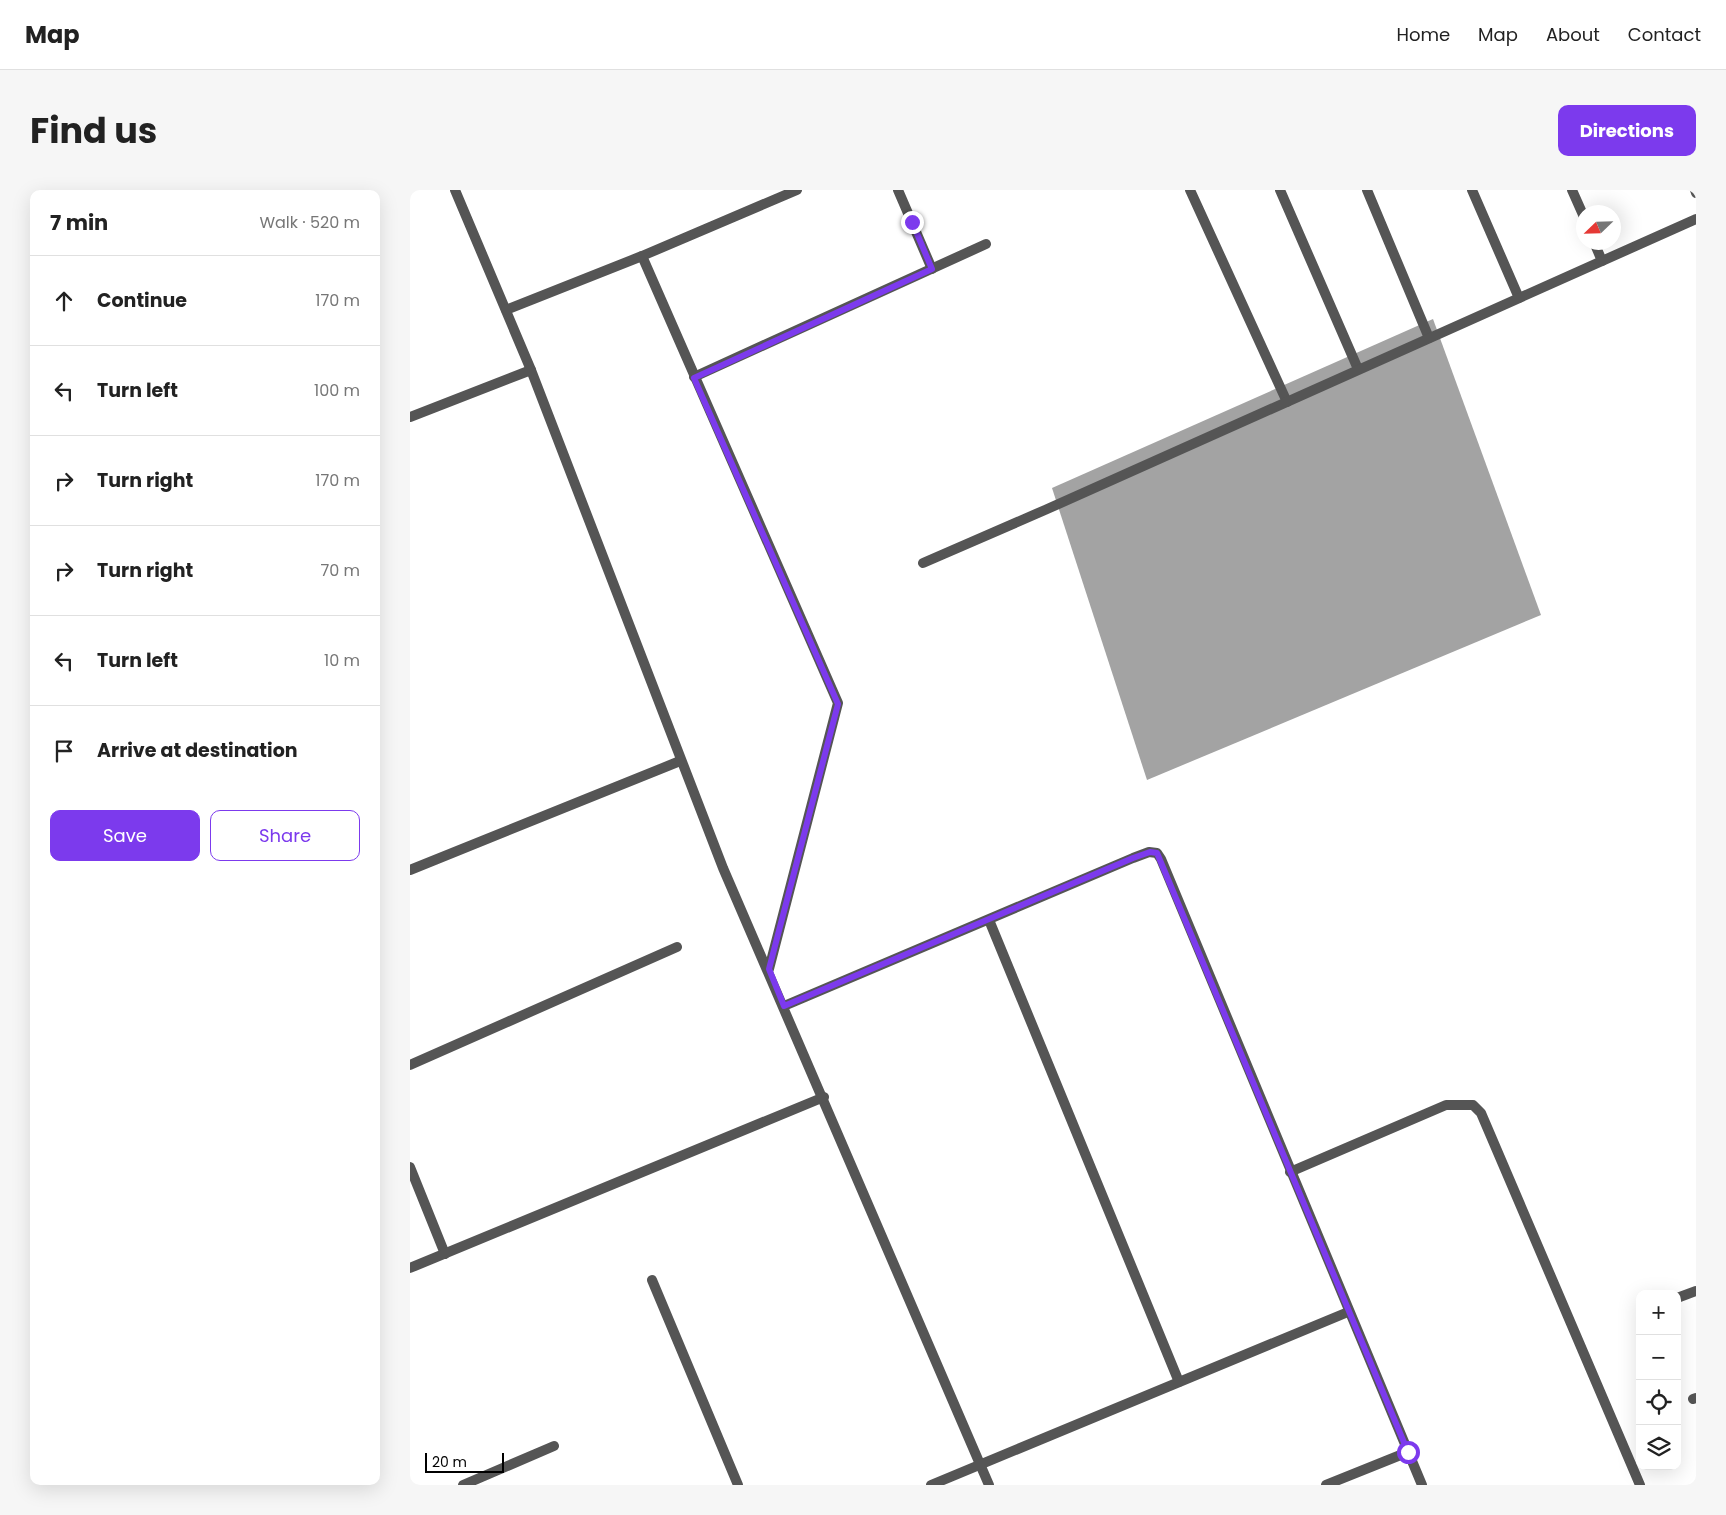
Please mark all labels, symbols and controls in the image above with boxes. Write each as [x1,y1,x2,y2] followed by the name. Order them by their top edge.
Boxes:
[25,18,80,51] text: Map
[1396,22,1450,47] text: Home
[1478,22,1518,47] text: Map
[1546,22,1600,47] text: About
[1628,22,1701,47] text: Contact
[1558,105,1696,156] button: Directions
[30,106,157,155] text: Find us
[1576,205,1621,250] north arrow
[50,208,108,237] text: 7 min
[259,211,360,234] text: Walk · 520 m
[901,211,924,234] route end
[50,287,78,315] icon: ahead
[97,287,187,314] text: Continue
[315,289,360,312] text: 170 m
[50,377,78,405] icon: left
[97,377,178,404] text: Turn left
[314,379,360,402] text: 100 m
[50,467,78,495] icon: right
[97,467,193,494] text: Turn right
[315,469,360,492] text: 170 m
[50,557,78,585] icon: right
[97,557,193,584] text: Turn right
[320,559,360,582] text: 70 m
[50,647,78,675] icon: left
[97,647,178,674] text: Turn left
[324,649,360,672] text: 10 m
[50,737,78,765] icon: arrive
[97,737,298,764] text: Arrive at destination
[50,810,200,861] button: Save
[210,810,360,861] button: Share
[1636,1290,1681,1470] map controls
[1636,1290,1681,1335] button: +
[1636,1335,1681,1380] button: −
[1636,1380,1681,1425] button: locate
[1636,1425,1681,1470] button: layers
[1397,1441,1420,1464] route start
[425,1450,504,1473] scale bar
[432,1452,467,1472] text: 20 m

